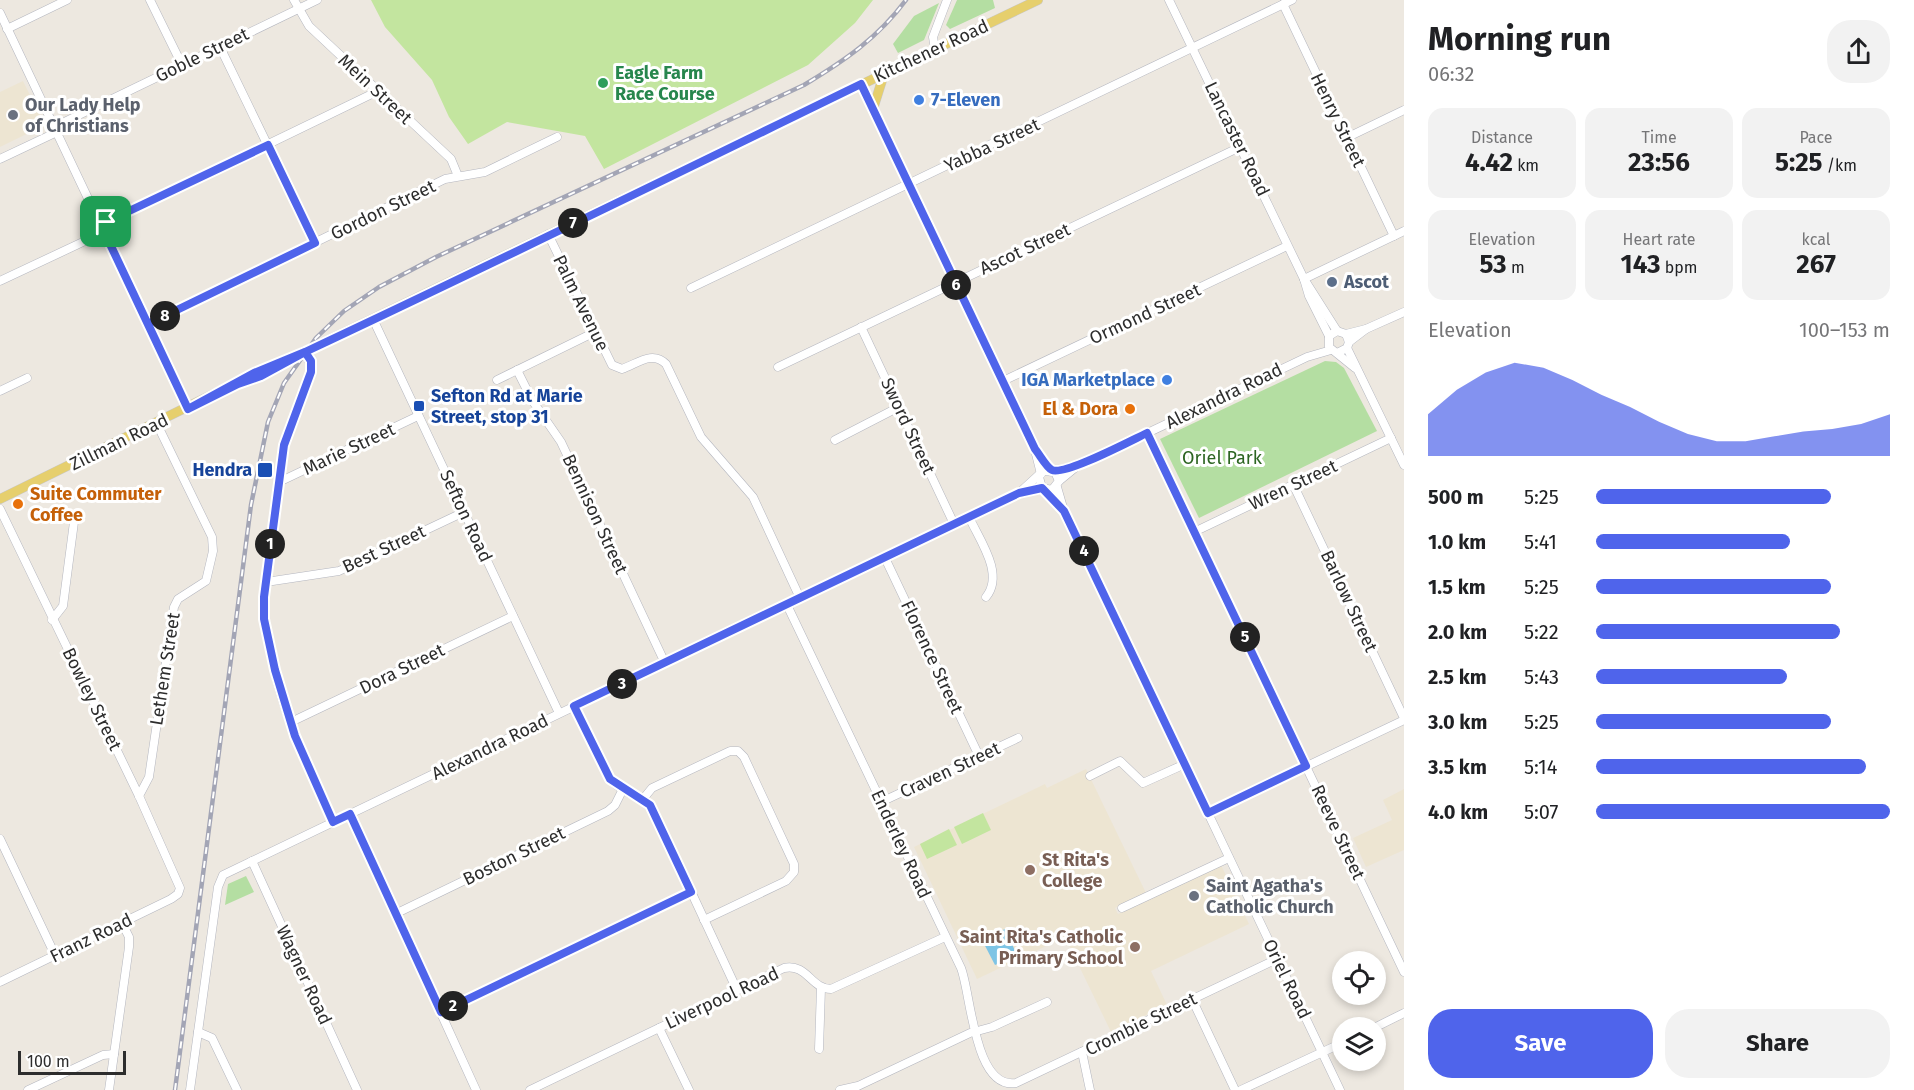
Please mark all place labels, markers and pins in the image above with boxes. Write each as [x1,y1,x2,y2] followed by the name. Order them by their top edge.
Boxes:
[615,62,715,105] place label: Eagle Farm Race Course
[596,76,610,90] marker: Eagle Farm Race Course
[931,89,1001,111] place label: 7-Eleven
[912,93,926,107] marker: 7-Eleven
[25,94,141,137] place label: Our Lady Help of Christians
[6,108,20,122] marker: Our Lady Help of Christians
[80,196,131,247] pin
[558,208,588,238] pin: 7
[941,270,971,300] pin: 6
[1343,271,1390,293] place label: Ascot
[1325,275,1339,289] marker: Ascot
[150,301,180,331] pin: 8
[1021,369,1155,391] place label: IGA Marketplace
[1160,373,1174,387] marker: IGA Marketplace
[431,385,583,428] place label: Sefton Rd at Marie Street, stop 31
[1042,398,1118,420] place label: El & Dora
[412,399,426,413] marker: Sefton Rd at Marie Street, stop 31
[1123,402,1137,416] marker: El & Dora
[192,459,252,481] place label: Hendra
[256,461,274,479] marker: Hendra
[30,483,162,526] place label: Suite Commuter Coffee
[11,497,25,511] marker: Suite Commuter Coffee
[255,529,285,559] pin: 1
[1069,536,1099,566] pin: 4
[1230,622,1260,652] pin: 5
[607,669,637,699] pin: 3
[1042,849,1109,892] place label: St Rita's College
[1023,863,1037,877] marker: St Rita's College
[1206,875,1334,918] place label: Saint Agatha's Catholic Church
[1187,889,1201,903] marker: Saint Agatha's Catholic Church
[960,926,1124,969] place label: Saint Rita's Catholic Primary School
[1128,940,1142,954] marker: Saint Rita's Catholic Primary School
[438,991,468,1021] pin: 2

